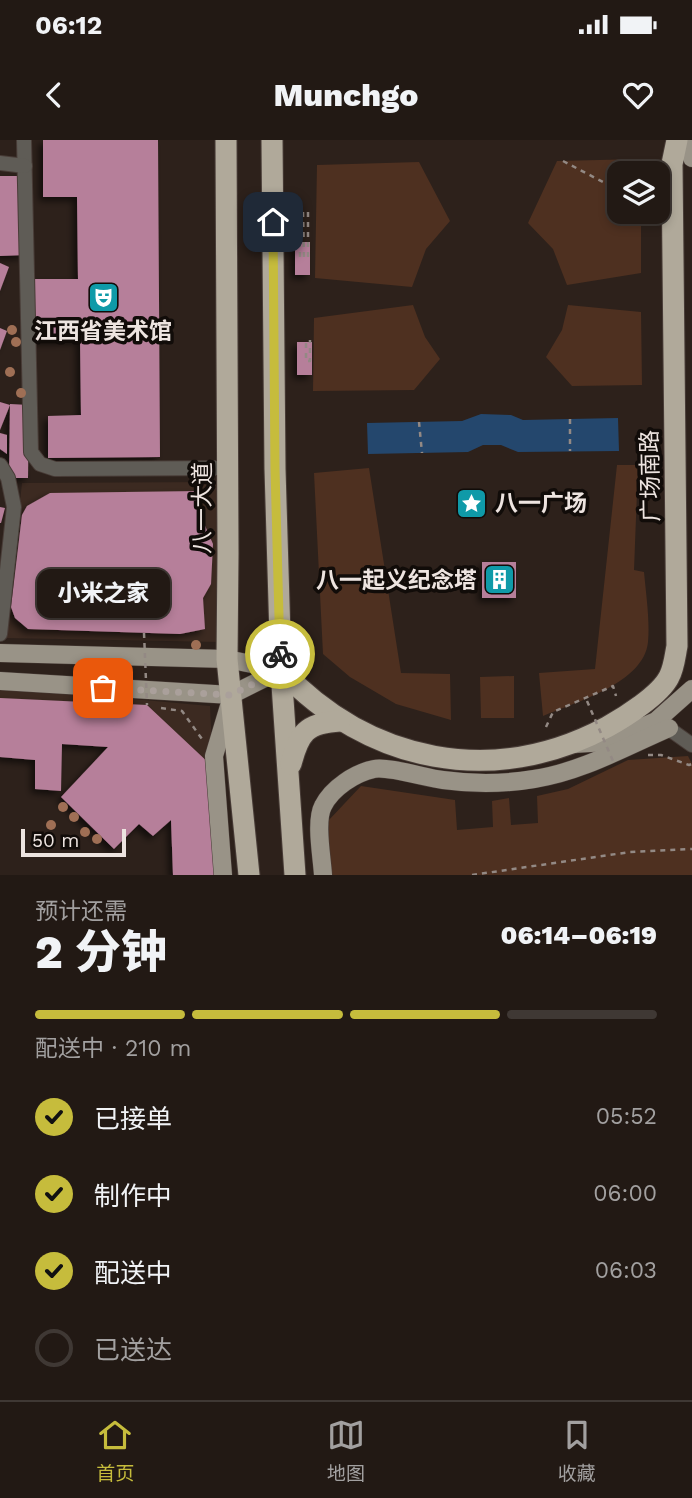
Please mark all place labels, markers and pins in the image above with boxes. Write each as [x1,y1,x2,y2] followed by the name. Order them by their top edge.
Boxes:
[243,192,303,252] pin
[86,280,120,314] theatre icon: 江西省美术馆
[34,318,172,345] place label: 江西省美术馆
[455,486,489,520] place icon: 八一广场
[495,490,587,517] place label: 八一广场
[483,563,517,597] building icon: 八一起义纪念塔
[316,567,477,594] place label: 八一起义纪念塔
[36,569,170,618] callout: 小米之家
[73,658,133,718] pin

